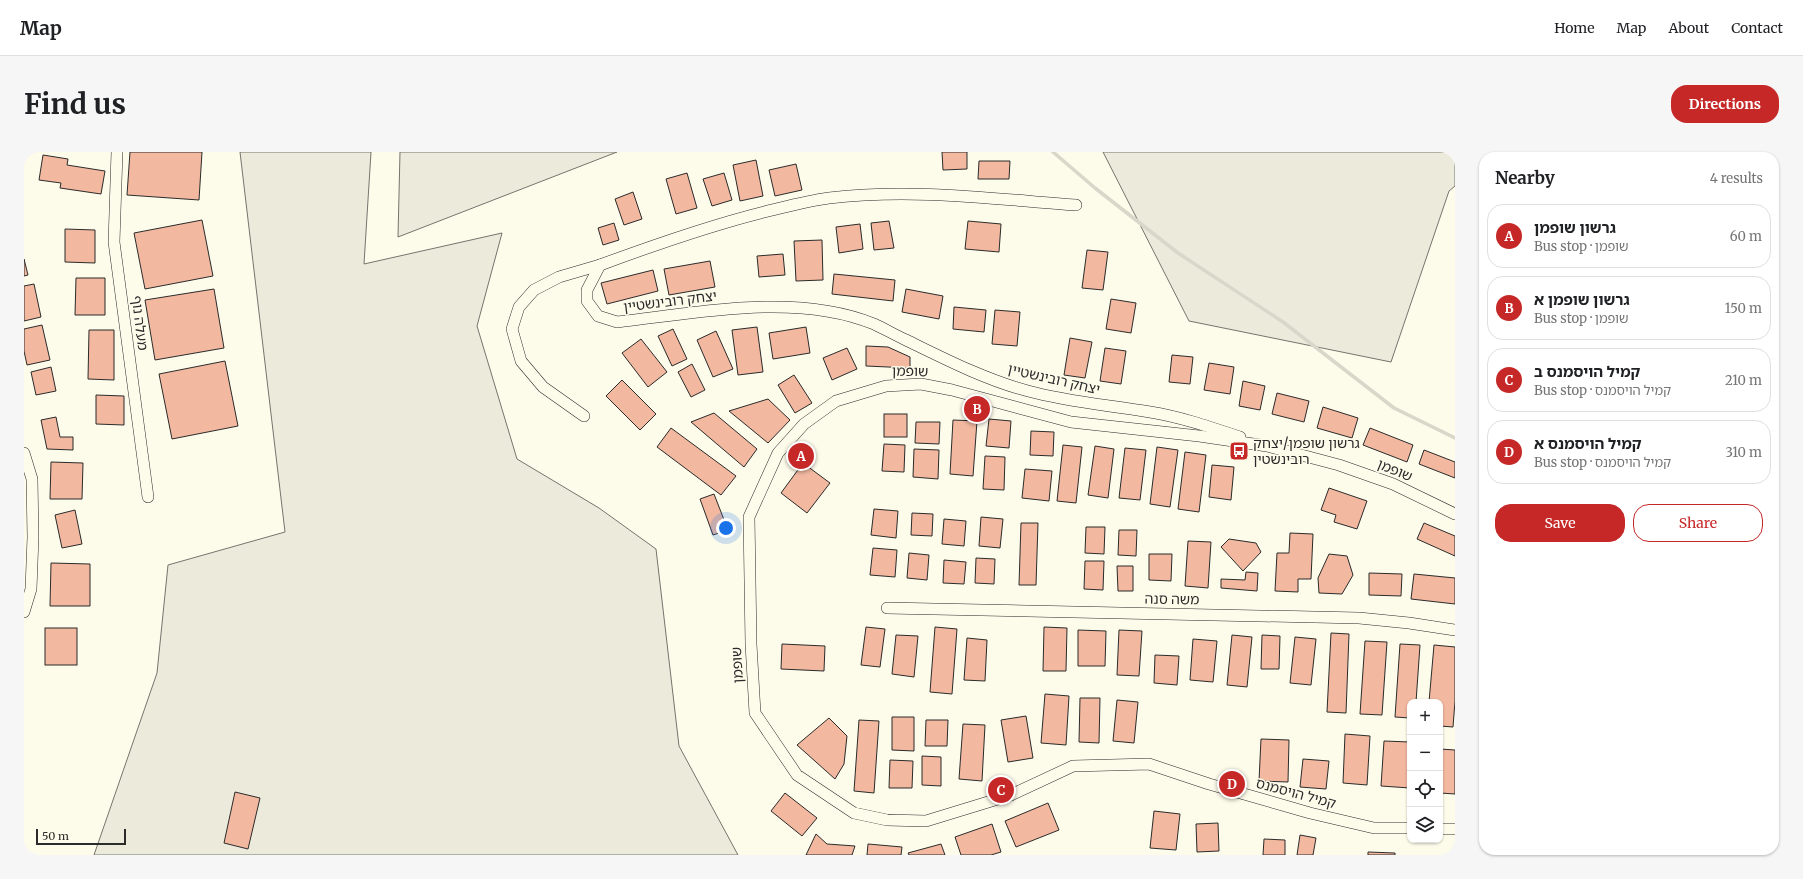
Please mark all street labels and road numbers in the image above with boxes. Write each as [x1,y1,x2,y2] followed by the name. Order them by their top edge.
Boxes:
[622,286,718,316] street label: יצחק רובינשטיין
[128,295,152,351] street label: מעלה נוף
[1006,360,1102,398] street label: יצחק רובינשטיין
[892,362,928,380] street label: שופמן
[1375,455,1415,485] street label: שופמן
[1145,590,1199,608] street label: משה סנה
[727,646,747,684] street label: שופמן
[1254,774,1338,812] street label: קמיל הויסמנס

